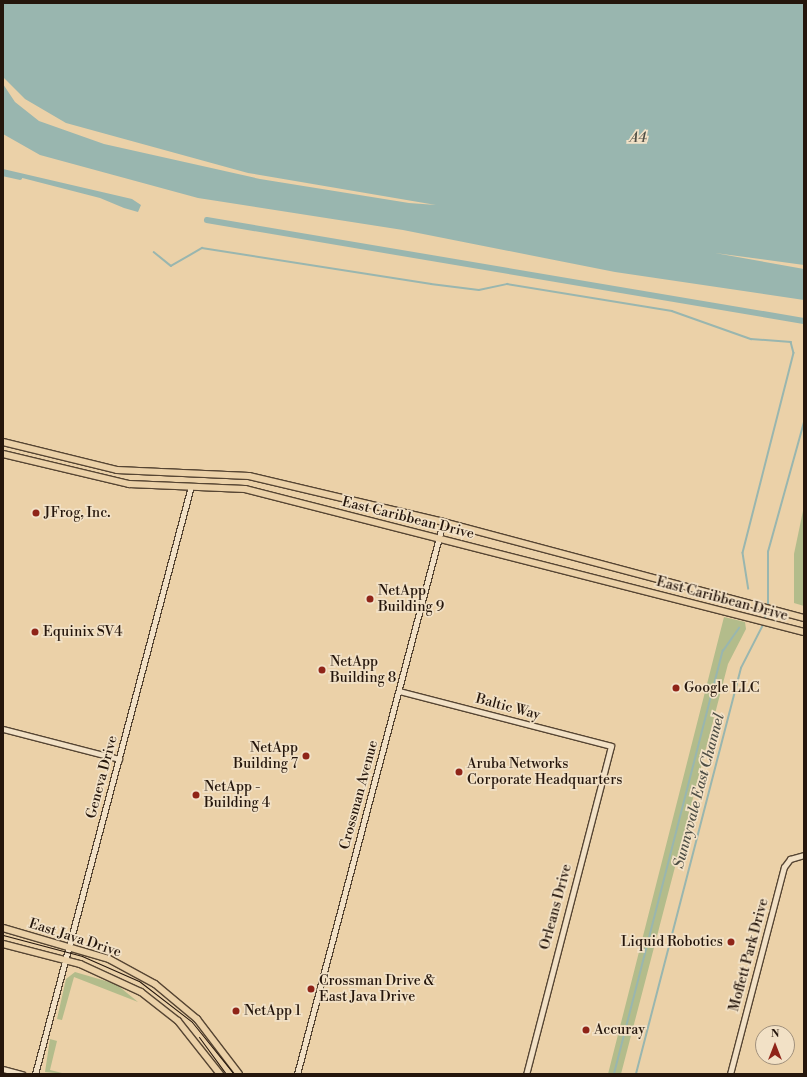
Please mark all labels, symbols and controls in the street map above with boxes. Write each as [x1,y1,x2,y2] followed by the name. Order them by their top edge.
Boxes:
[629,129,647,147] water label: A4
[340,493,476,543] street label: East Caribbean Drive
[44,505,110,521] place label: JFrog, Inc.
[31,508,41,518] marker: JFrog, Inc.
[654,573,790,625] street label: East Caribbean Drive
[378,583,444,616] place label: NetApp Building 9
[365,594,375,604] marker: NetApp Building 9
[43,624,123,640] place label: Equinix SV4
[30,627,40,637] marker: Equinix SV4
[330,654,396,686] place label: NetApp Building 8
[317,665,327,675] marker: NetApp Building 8
[684,680,759,696] place label: Google LLC
[671,683,681,693] marker: Google LLC
[474,690,542,724] street label: Baltic Way
[670,711,728,871] water label: Sunnyvale East Channel
[83,734,121,820] street label: Geneva Drive
[336,739,382,851] street label: Crossman Avenue
[233,740,298,772] place label: NetApp Building 7
[301,751,311,761] marker: NetApp Building 7
[467,756,622,788] place label: Aruba Networks Corporate Headquarters
[454,767,464,777] marker: Aruba Networks Corporate Headquarters
[204,779,270,812] place label: NetApp - Building 4
[191,790,201,800] marker: NetApp - Building 4
[536,862,576,952] street label: Orleans Drive
[726,897,772,1013] street label: Moffett Park Drive
[27,915,123,961] street label: East Java Drive
[621,934,723,950] place label: Liquid Robotics
[726,937,736,947] marker: Liquid Robotics
[319,973,435,1006] place label: Crossman Drive & East Java Drive
[306,984,316,994] marker: Crossman Drive & East Java Drive
[244,1003,301,1019] place label: NetApp 1
[231,1006,241,1016] marker: NetApp 1
[594,1022,645,1038] place label: Accuray
[581,1025,591,1035] marker: Accuray
[755,1025,795,1065] north arrow
[771,1027,779,1041] text: N

